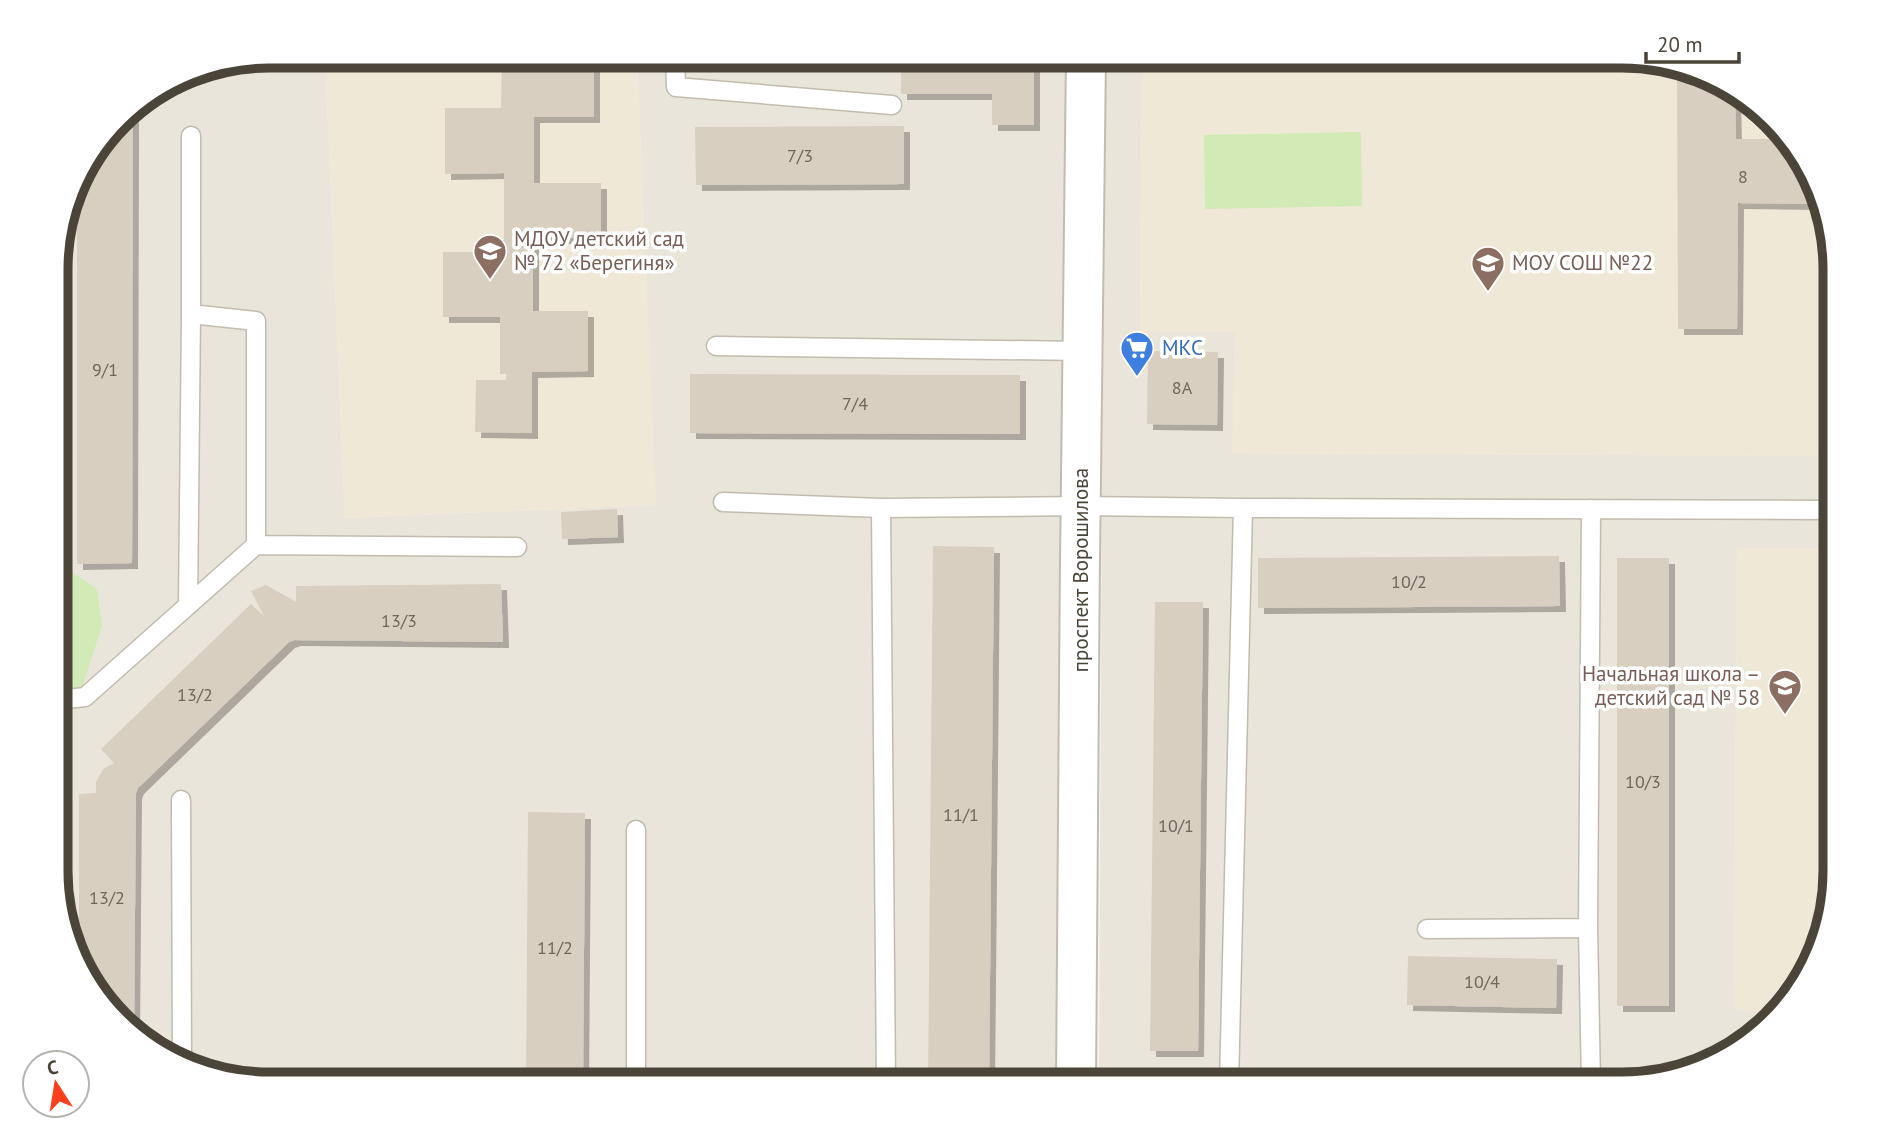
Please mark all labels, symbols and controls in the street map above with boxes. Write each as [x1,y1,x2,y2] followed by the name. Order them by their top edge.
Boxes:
[1646,21,1739,65] scale bar
[1657,31,1703,58] text: 20 m
[787,144,813,167] house number: 7/3
[1738,165,1748,188] house number: 8
[514,225,684,276] place label: МДОУ детский сад № 72 «Берегиня»
[471,232,509,281] school or university icon: МДОУ детский сад № 72 «Берегиня»
[1469,244,1507,293] school or university icon: МОУ СОШ №22
[1512,249,1653,276] place label: МОУ СОШ №22
[1118,329,1156,378] supermarket icon: МКС
[1162,334,1203,361] place label: МКС
[92,358,118,381] house number: 9/1
[1172,376,1193,399] house number: 8А
[842,392,868,415] house number: 7/4
[1067,468,1094,672] street label: проспект Ворошилова
[1391,570,1427,593] house number: 10/2
[381,609,417,632] house number: 13/3
[1582,660,1760,711] place label: Начальная школа – детский сад № 58
[1766,667,1804,716] school or university icon: Начальная школа – детский сад № 58
[177,683,213,706] house number: 13/2
[1625,770,1661,793] house number: 10/3
[943,803,979,826] house number: 11/1
[1158,814,1194,837] house number: 10/1
[89,886,125,909] house number: 13/2
[537,936,573,959] house number: 11/2
[1464,970,1500,993] house number: 10/4
[21,1049,91,1119] north arrow
[45,1054,61,1080] text: С

